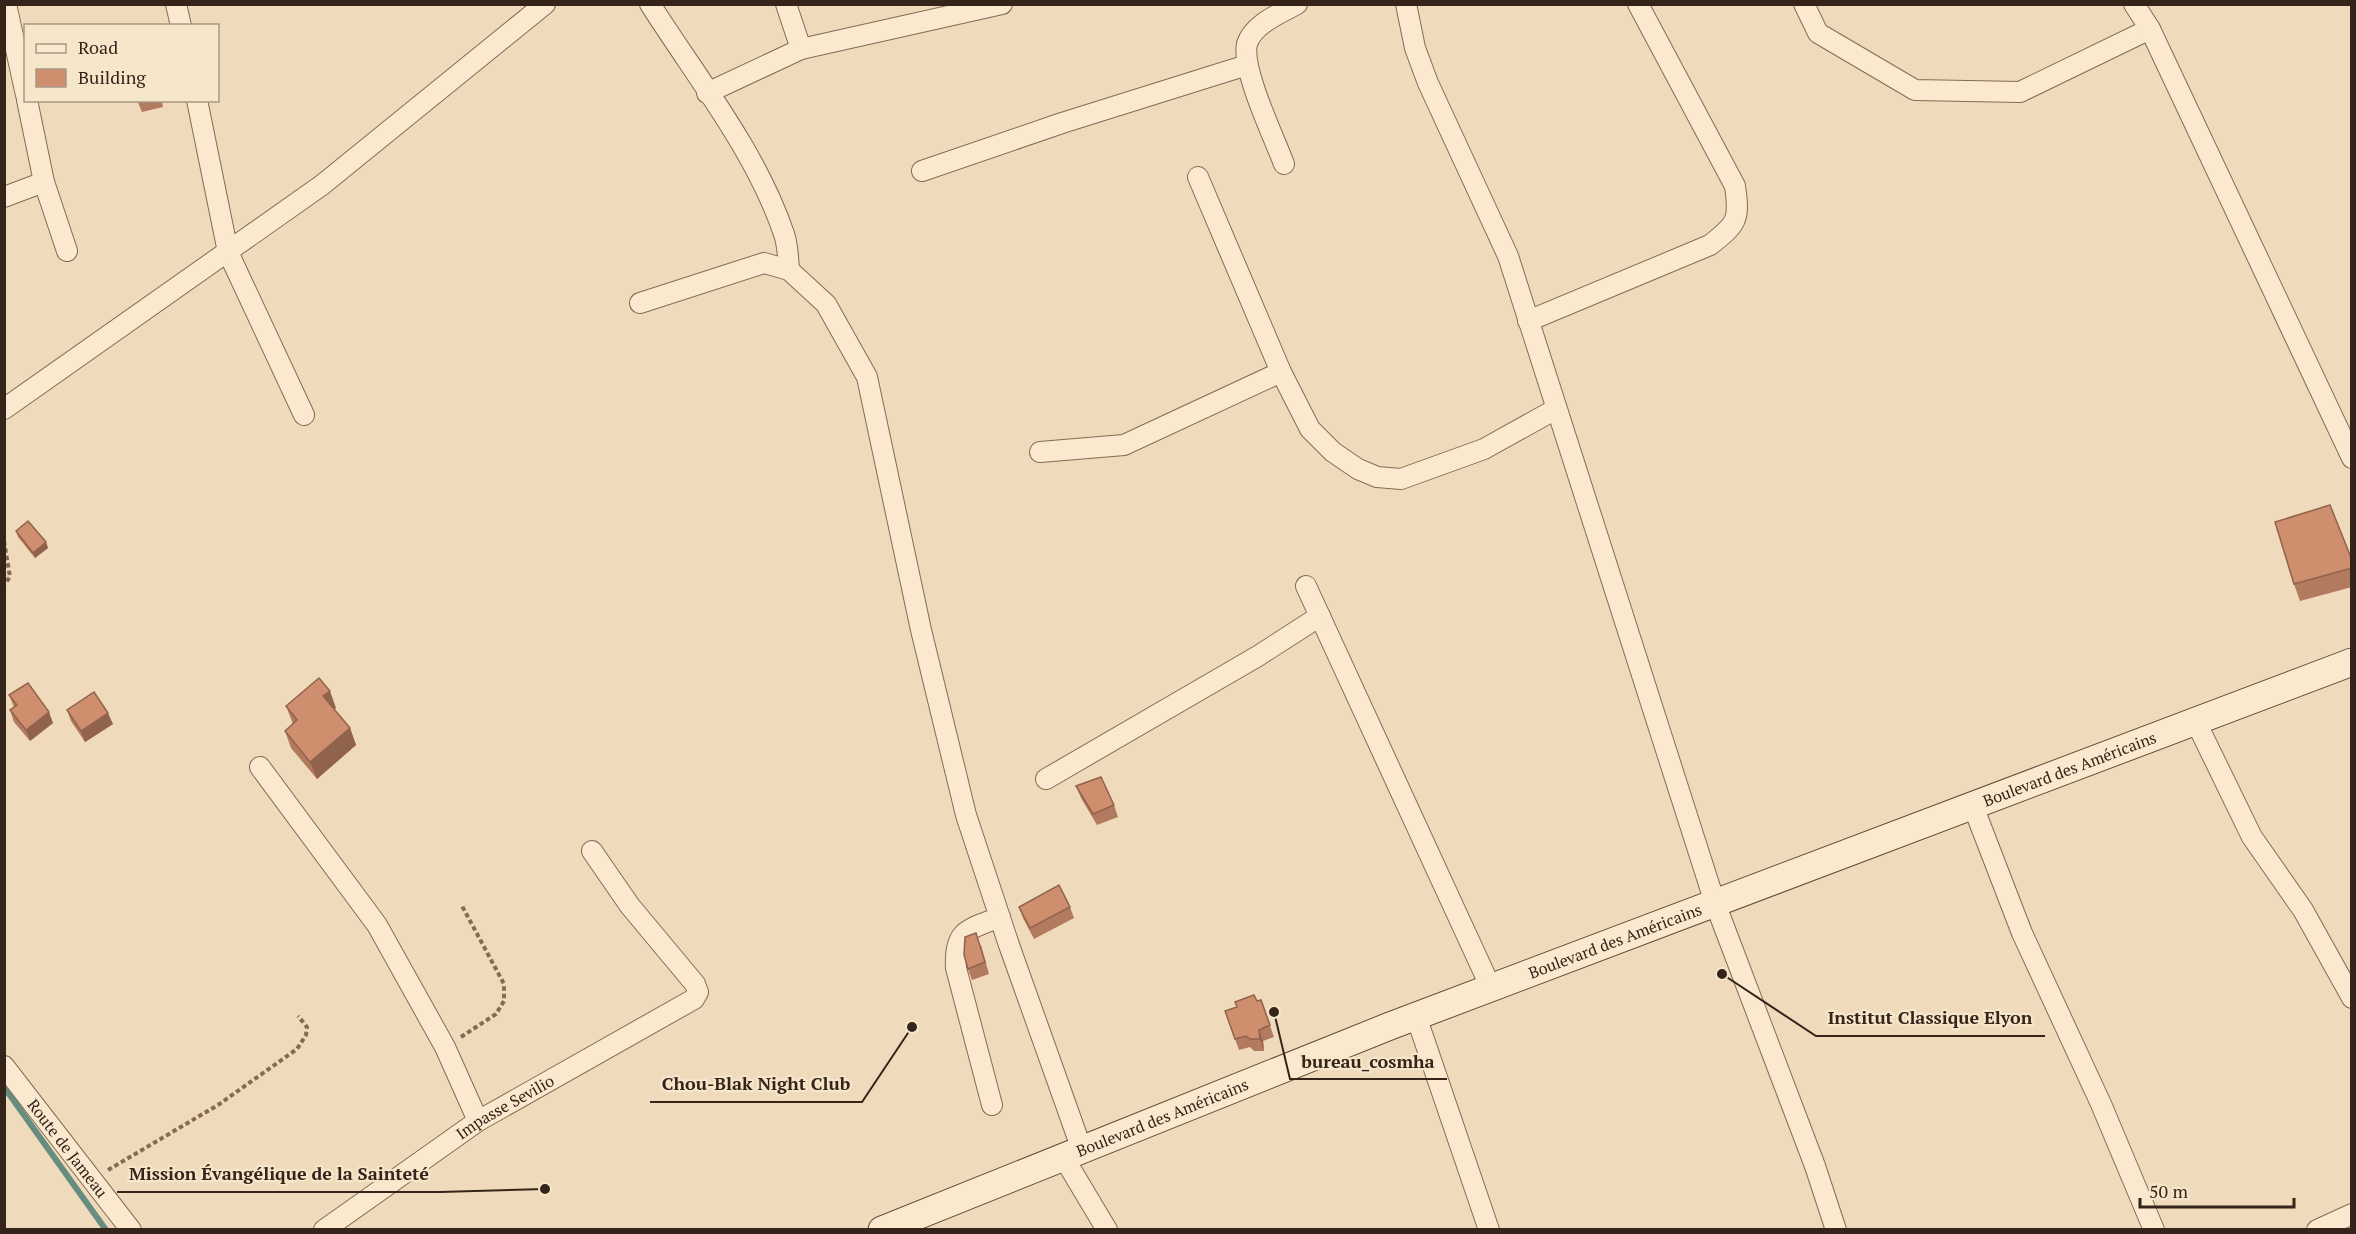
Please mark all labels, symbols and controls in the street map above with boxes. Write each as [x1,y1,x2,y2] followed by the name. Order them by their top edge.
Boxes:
[24,24,219,102] legend
[78,35,118,59] text: Road
[78,65,146,89] text: Building
[1980,726,2159,812] street label: Boulevard des Américains
[1525,898,1705,984] street label: Boulevard des Américains
[1816,1000,2045,1036] callout: Institut Classique Elyon
[1828,1005,2033,1029] text: Institut Classique Elyon
[1290,1043,1447,1079] callout: bureau_cosmha
[1300,1049,1435,1073] text: bureau_cosmha
[650,1066,862,1102] callout: Chou-Blak Night Club
[451,1069,558,1144] street label: Impasse Sevilio
[662,1071,851,1095] text: Chou-Blak Night Club
[1073,1073,1252,1162] street label: Boulevard des Américains
[22,1094,113,1202] street label: Route de Jameau
[117,1156,440,1192] callout: Mission Évangélique de la Sainteté
[129,1161,429,1185] text: Mission Évangélique de la Sainteté
[2140,1171,2294,1209] scale bar
[2149,1179,2189,1203] text: 50 m

